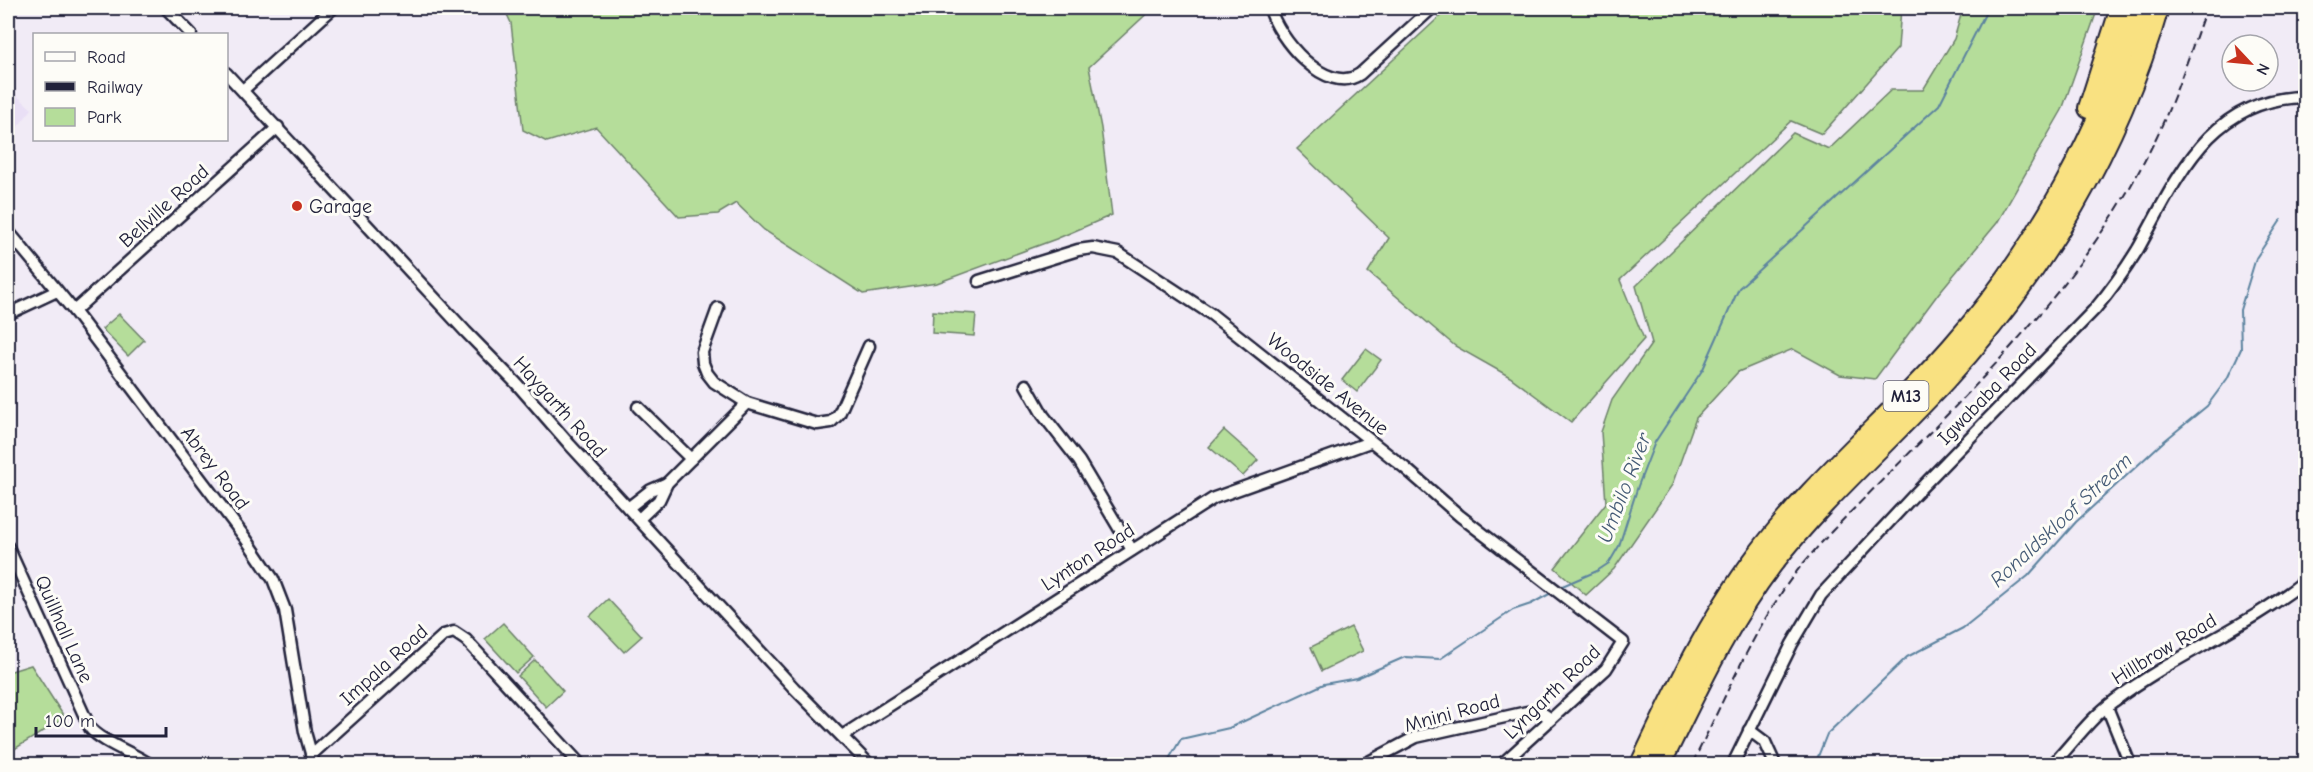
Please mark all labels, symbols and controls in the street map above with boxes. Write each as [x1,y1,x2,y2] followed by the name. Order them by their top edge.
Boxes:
[33,33,228,141] legend
[2220,33,2280,93] north arrow
[87,47,126,68] text: Road
[2252,61,2273,78] text: N
[87,77,144,98] text: Railway
[87,107,122,128] text: Park
[114,160,214,252] street label: Bellville Road
[309,195,372,218] place label: Garage
[290,199,304,213] marker: Garage
[1263,328,1393,440] street label: Woodside Avenue
[1933,338,2041,450] street label: Igwababa Road
[508,352,612,462] street label: Haygarth Road
[1884,381,1928,411] road number: M13
[176,422,254,514] street label: Abrey Road
[1592,428,1657,546] water label: Umbilo River
[1985,448,2137,592] water label: Ronaldskloof Stream
[1037,518,1139,596] street label: Lynton Road
[30,572,98,686] street label: Quillhall Lane
[2107,609,2221,689] street label: Hillbrow Road
[335,620,433,710] street label: Impala Road
[1499,640,1605,744] street label: Lyngarth Road
[1402,689,1502,737] street label: Mnini Road
[36,700,166,738] scale bar
[45,711,95,732] text: 100 m

